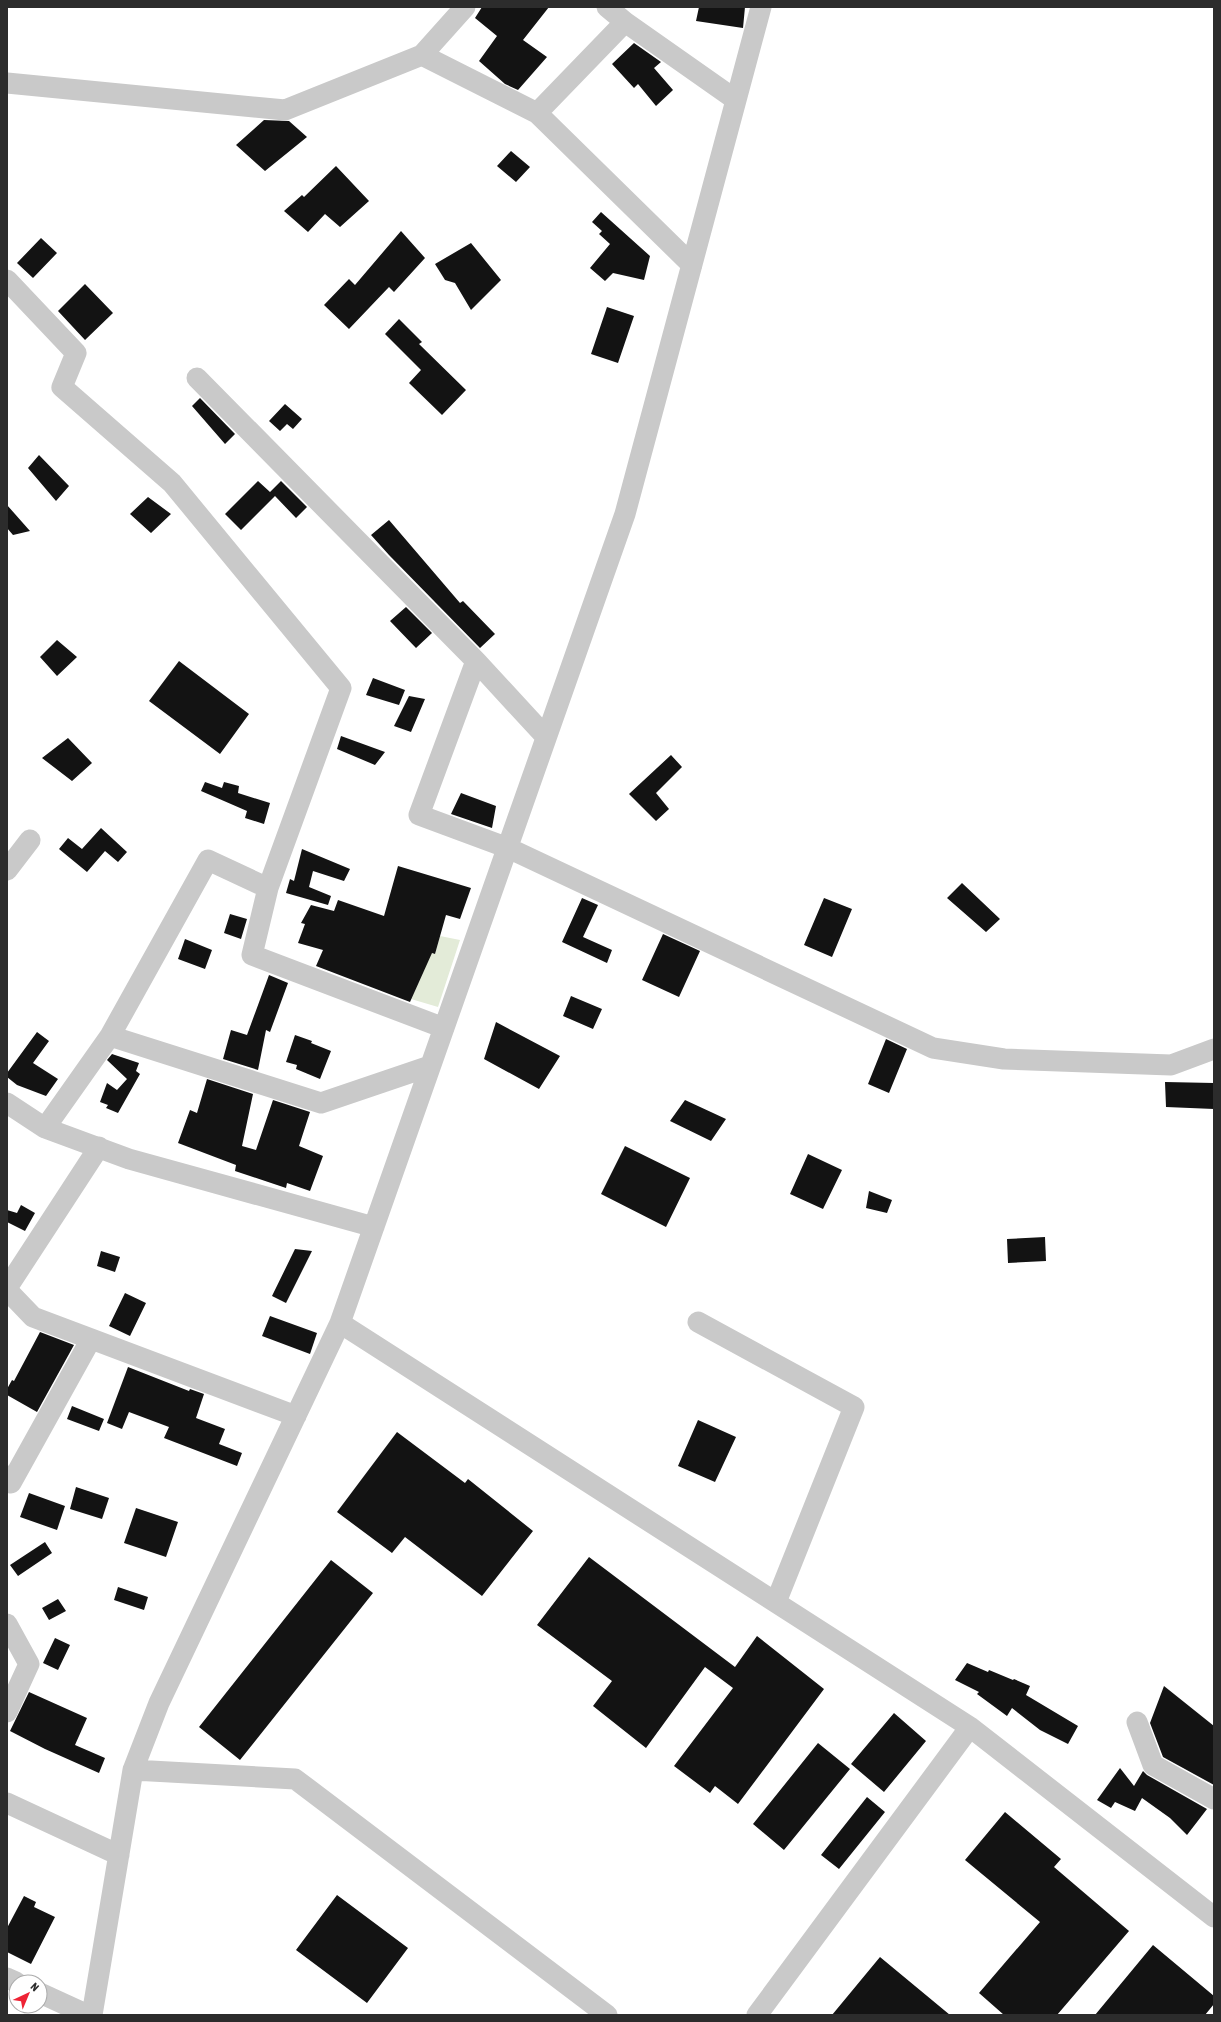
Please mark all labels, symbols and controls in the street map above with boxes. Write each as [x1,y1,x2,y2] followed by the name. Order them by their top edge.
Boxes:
[8,1974,48,2014] north arrow
[28,1980,41,1993] text: N

